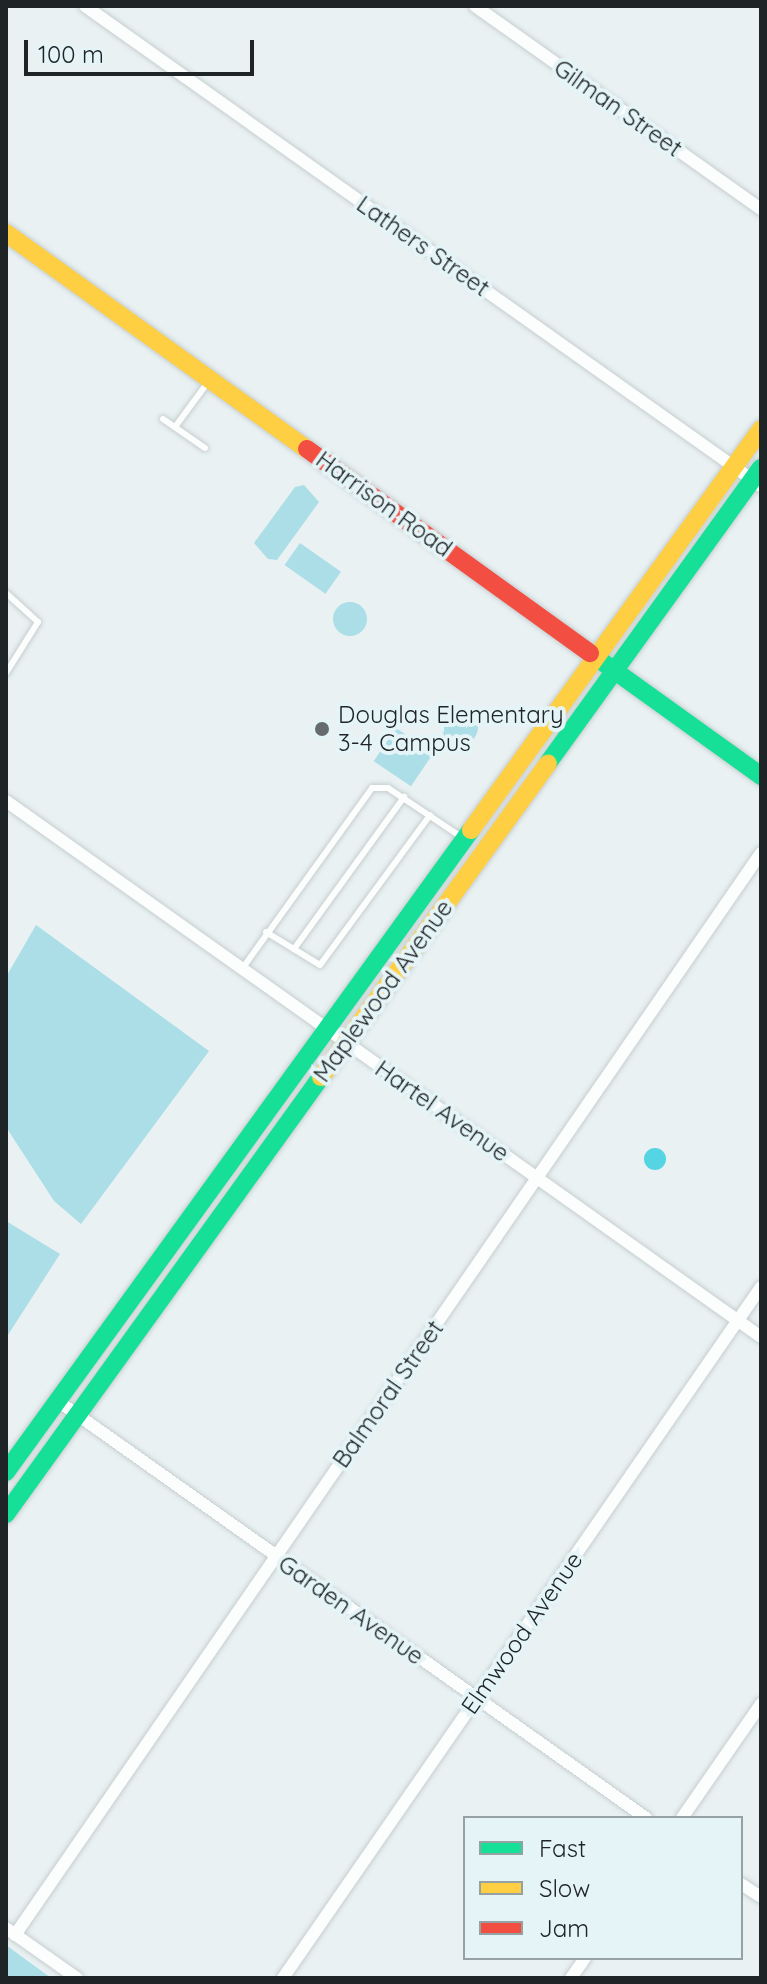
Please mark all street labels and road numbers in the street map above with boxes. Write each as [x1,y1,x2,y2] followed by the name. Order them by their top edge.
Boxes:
[548,53,688,163] street label: Gilman Street
[351,190,495,302] street label: Lathers Street
[310,445,458,563] street label: Harrison Road
[307,894,459,1088] street label: Maplewood Avenue
[370,1054,514,1168] street label: Hartel Avenue
[327,1315,449,1473] street label: Balmoral Street
[455,1546,589,1720] street label: Elmwood Avenue
[273,1549,429,1671] street label: Garden Avenue

